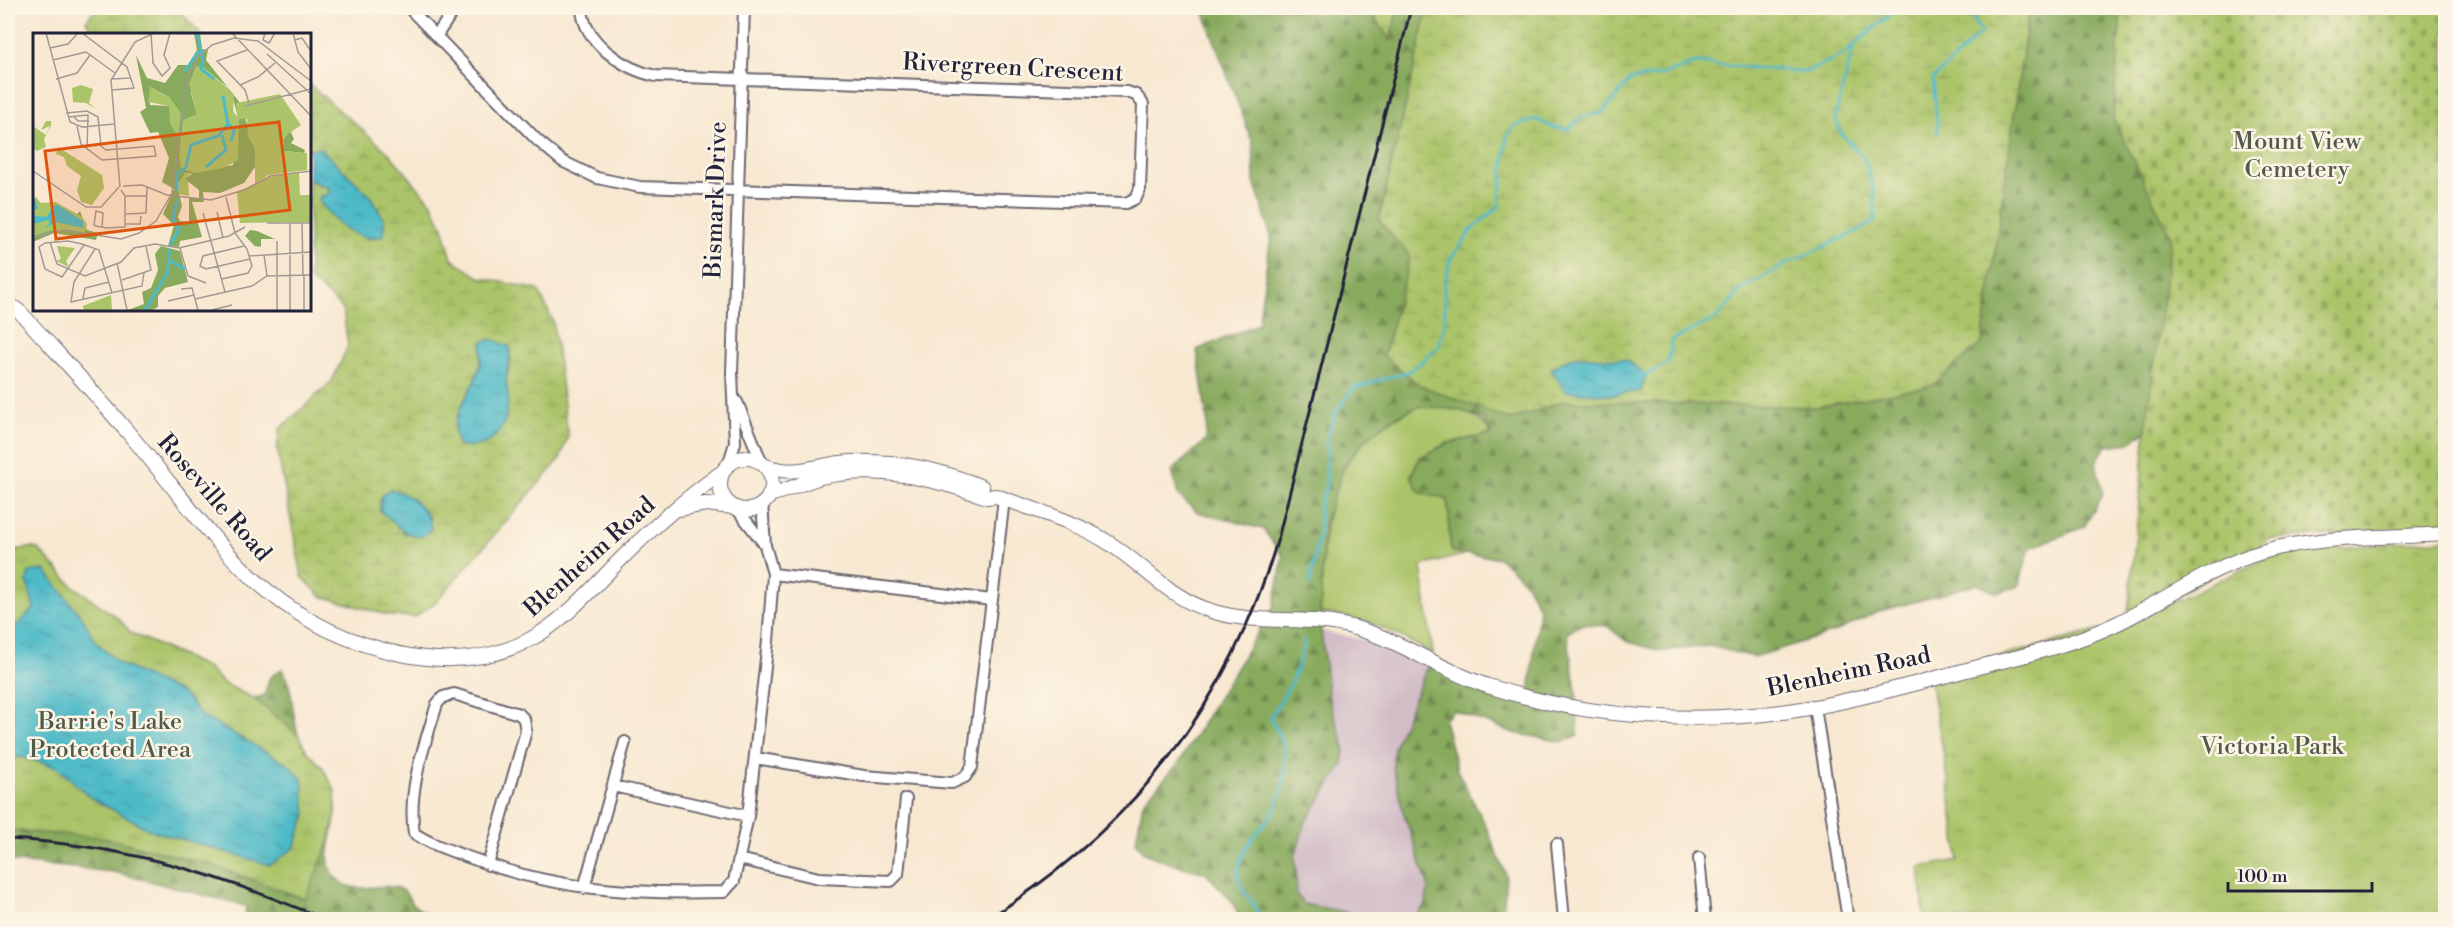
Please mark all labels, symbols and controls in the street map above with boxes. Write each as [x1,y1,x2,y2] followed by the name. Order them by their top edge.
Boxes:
[33,33,310,310] inset map
[902,47,1125,89] street label: Rivergreen Crescent
[698,121,734,280] street label: Bismark Drive
[2233,127,2363,185] park label: Mount View Cemetery
[150,428,278,568] street label: Roseville Road
[517,490,662,624] street label: Blenheim Road
[1764,640,1934,704] street label: Blenheim Road
[29,707,192,765] park label: Barrie's Lake Protected Area
[2199,732,2345,762] park label: Victoria Park
[2228,855,2372,893] scale bar
[2237,865,2288,888] text: 100 m

